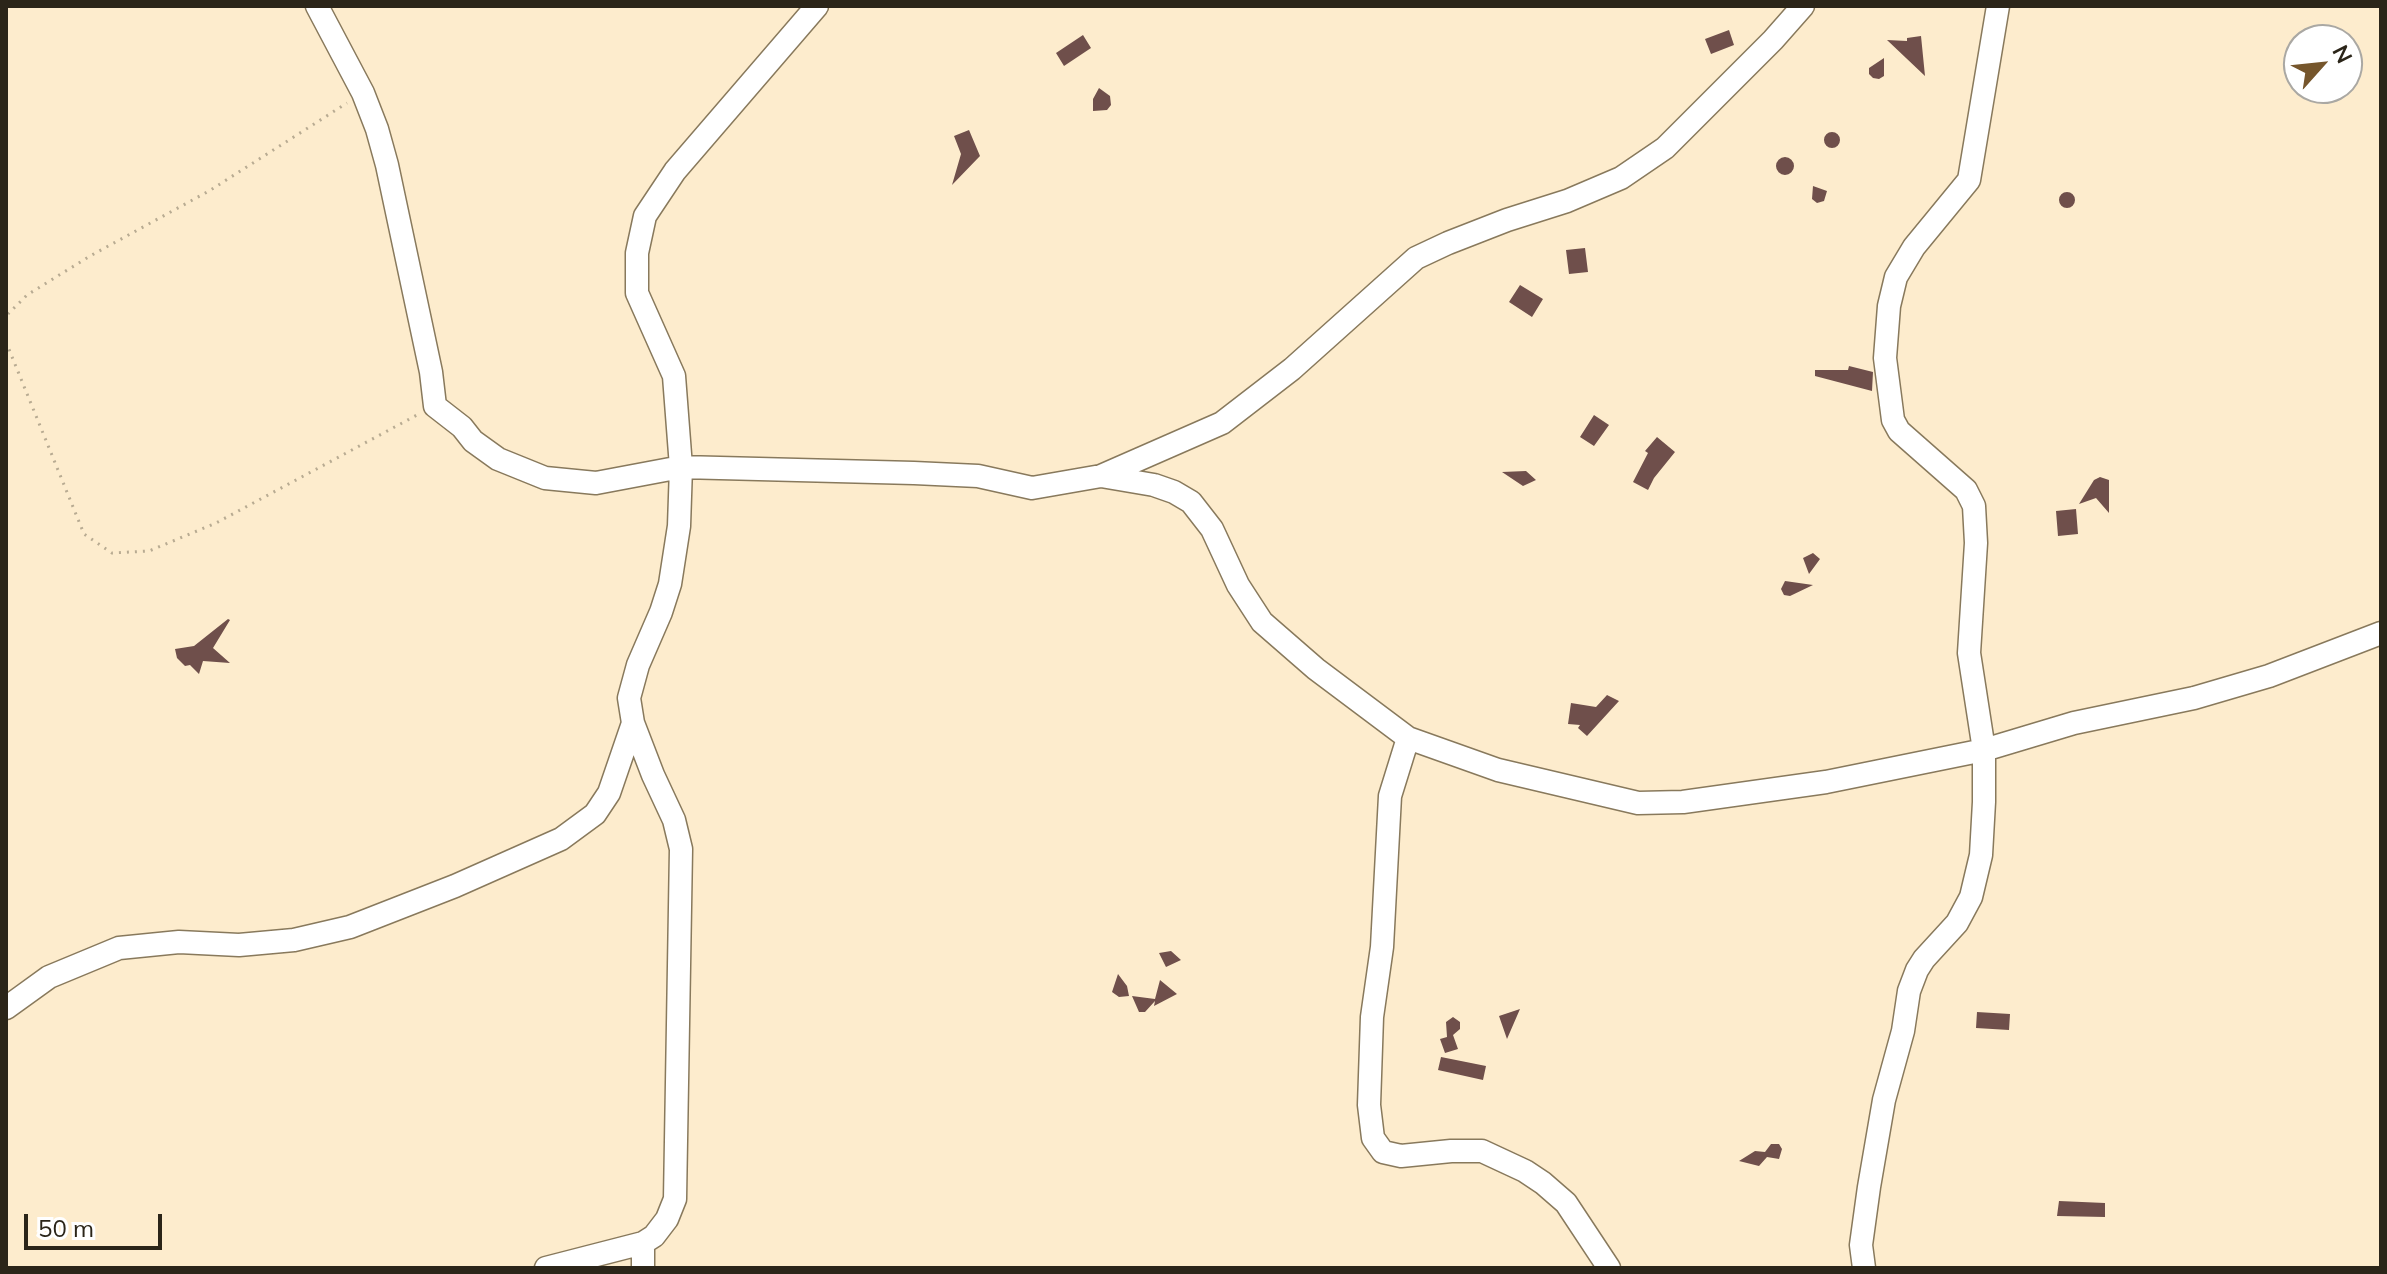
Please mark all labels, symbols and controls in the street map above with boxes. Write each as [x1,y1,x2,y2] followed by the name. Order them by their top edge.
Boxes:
[2283,24,2363,104] north arrow
[2326,40,2359,68] text: N
[28,1198,166,1248] scale bar
[38,1213,94,1243] text: 50 m

